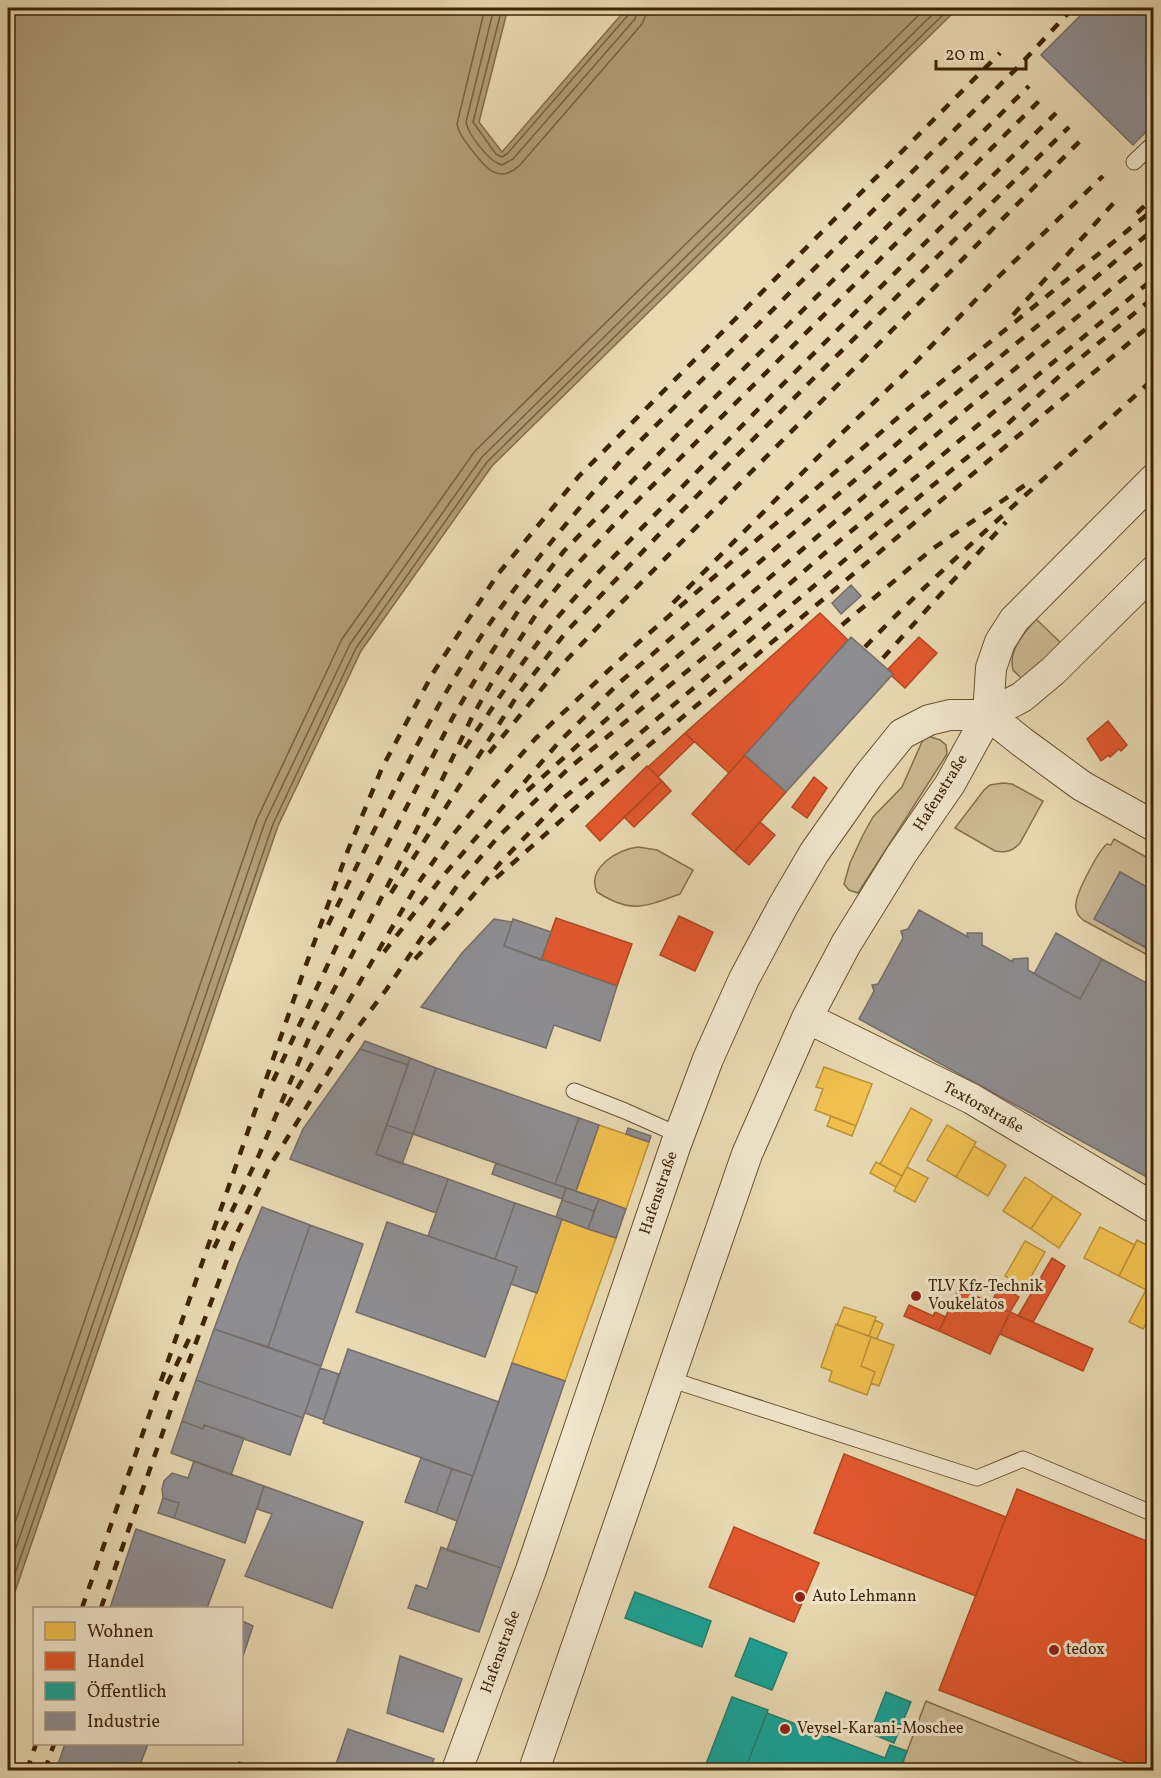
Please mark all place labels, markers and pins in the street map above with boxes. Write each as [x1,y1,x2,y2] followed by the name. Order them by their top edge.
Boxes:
[928,1276,1043,1316] place label: TLV Kfz-Technik Voukelatos
[909,1289,923,1303] marker: TLV Kfz-Technik Voukelatos
[812,1586,916,1608] place label: Auto Lehmann
[793,1590,807,1604] marker: Auto Lehmann
[1066,1639,1105,1661] place label: tedox
[1047,1643,1061,1657] marker: tedox
[797,1718,964,1740] place label: Veysel-Karani-Moschee
[778,1722,792,1736] marker: Veysel-Karani-Moschee

